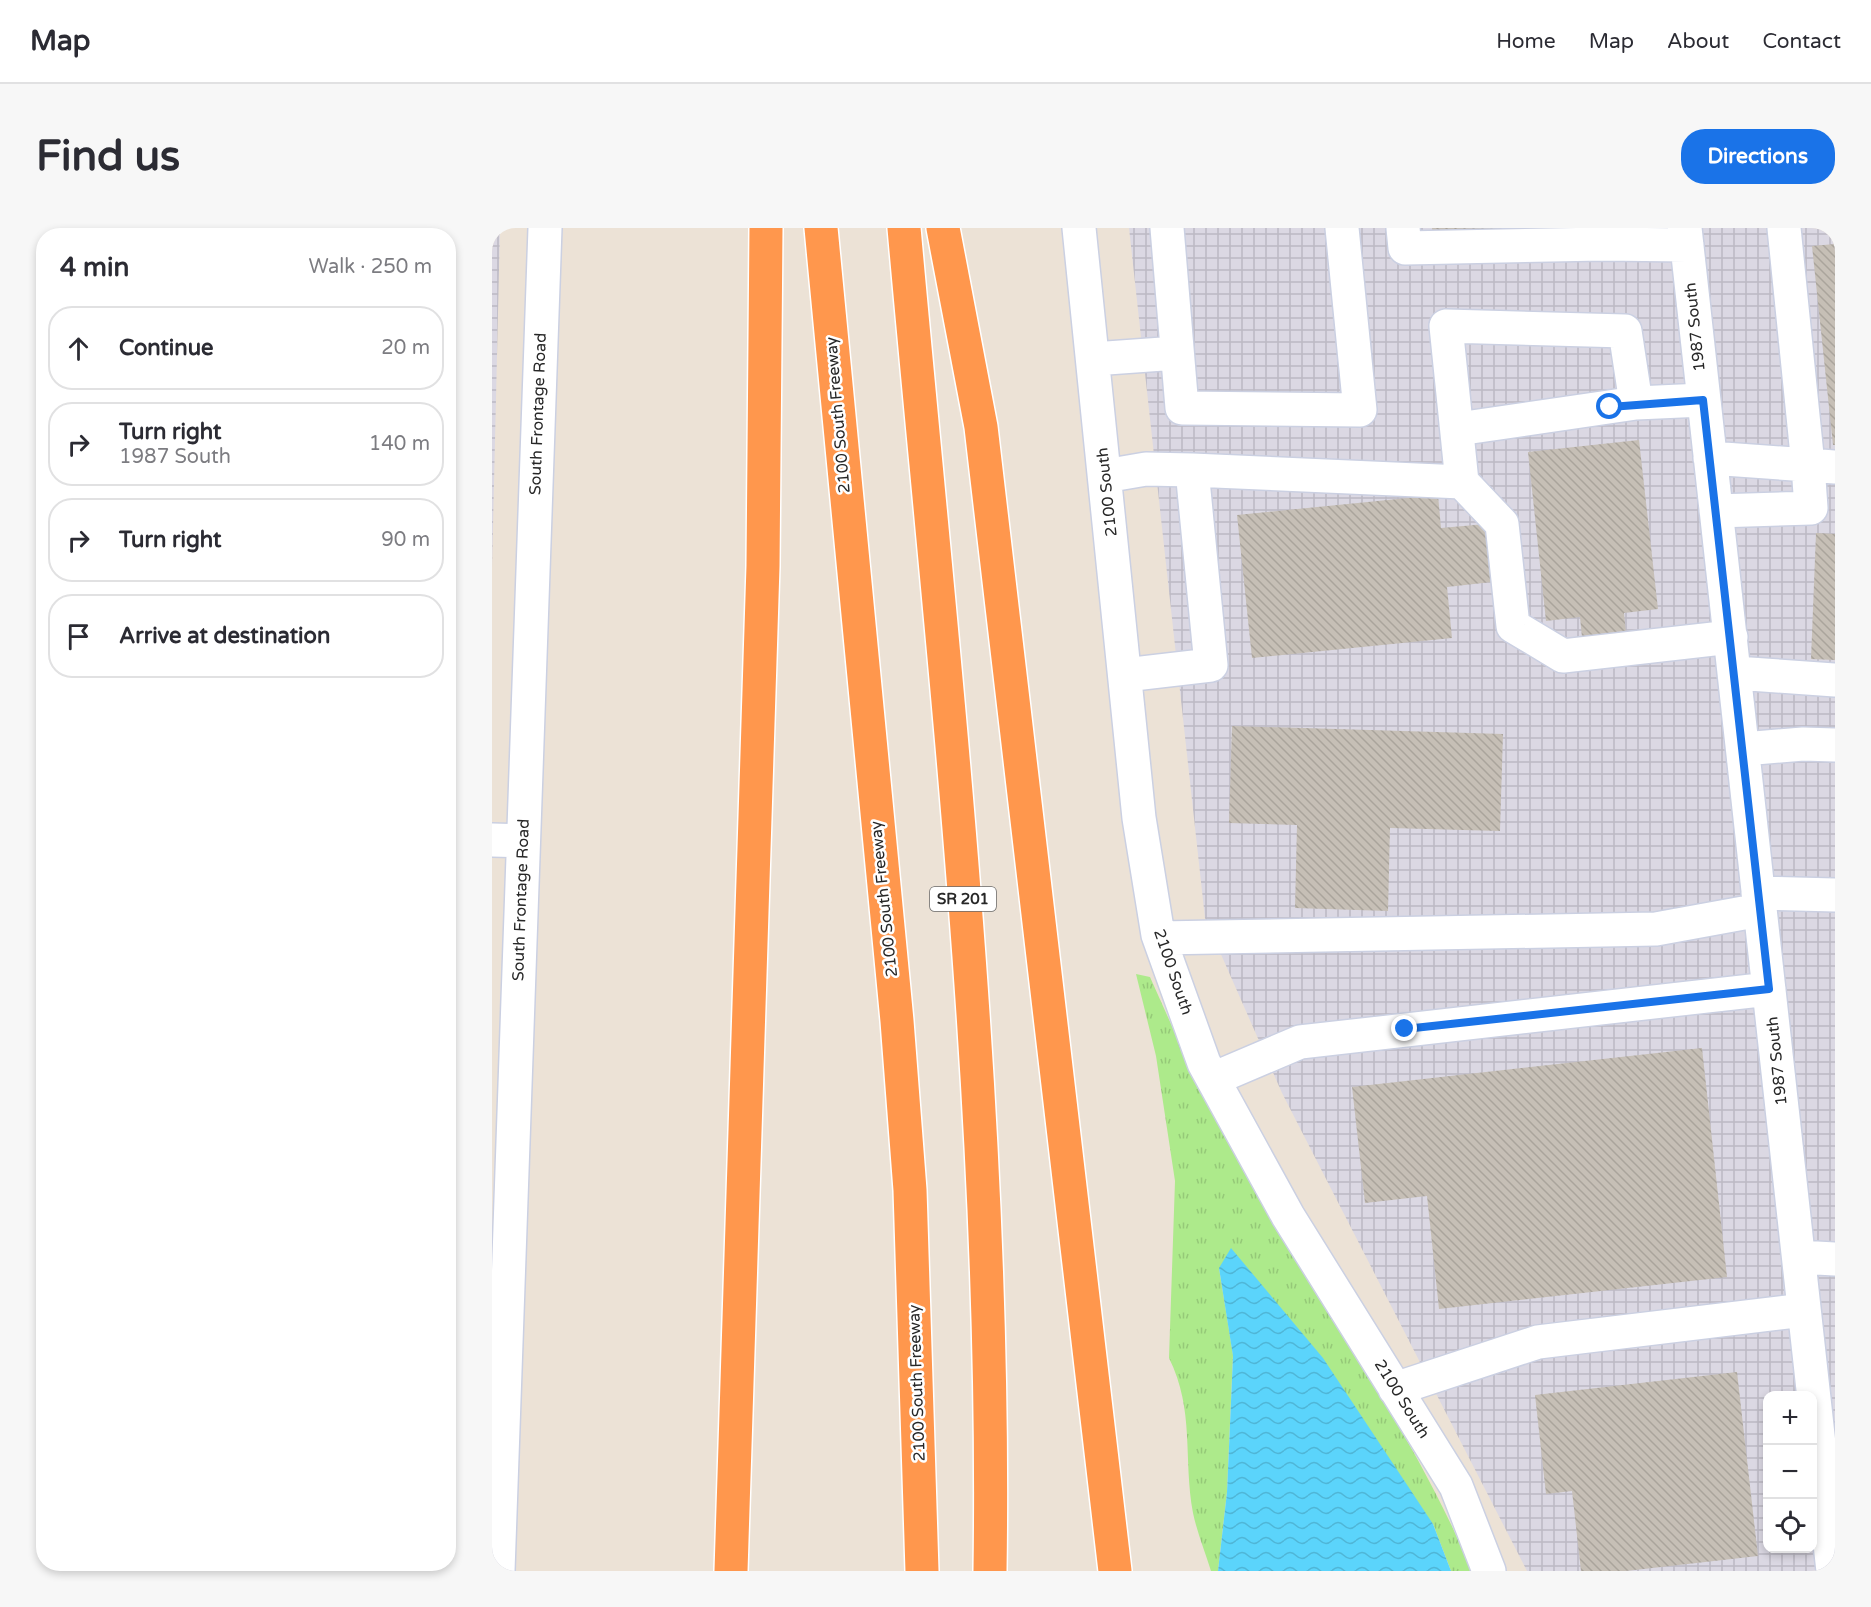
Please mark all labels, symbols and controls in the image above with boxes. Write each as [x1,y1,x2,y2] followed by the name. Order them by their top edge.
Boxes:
[30,24,90,58] text: Map
[1496,29,1556,54] text: Home
[1589,29,1634,54] text: Map
[1667,29,1729,54] text: About
[1762,29,1841,54] text: Contact
[1681,129,1835,184] button: Directions
[36,131,180,182] text: Find us
[60,252,129,283] text: 4 min
[309,255,432,279] text: Walk · 250 m
[1680,281,1710,373] street label: 1987 South
[62,332,95,365] icon: ahead
[525,332,551,496] street label: South Frontage Road
[119,335,214,361] text: Continue
[381,336,430,360] text: 20 m
[821,336,855,494] street label: 2100 South Freeway
[1596,393,1622,419] route start
[119,419,221,445] text: Turn right
[62,428,95,461] icon: right
[369,432,430,456] text: 140 m
[119,445,231,469] text: 1987 South
[1092,446,1122,538] street label: 2100 South
[62,524,95,557] icon: right
[119,527,221,553] text: Turn right
[381,528,430,552] text: 90 m
[62,620,95,653] icon: arrive
[119,623,330,649] text: Arrive at destination
[508,818,534,982] street label: South Frontage Road
[866,820,902,978] street label: 2100 South Freeway
[930,887,996,911] road number: SR 201
[1149,926,1197,1018] street label: 2100 South
[1391,1015,1417,1041] route end
[1762,1015,1792,1107] street label: 1987 South
[904,1304,930,1462] street label: 2100 South Freeway
[1370,1356,1434,1442] street label: 2100 South
[1763,1391,1817,1553] map controls
[1763,1391,1817,1445] button: +
[1763,1445,1817,1499] button: −
[1763,1499,1817,1553] button: locate

